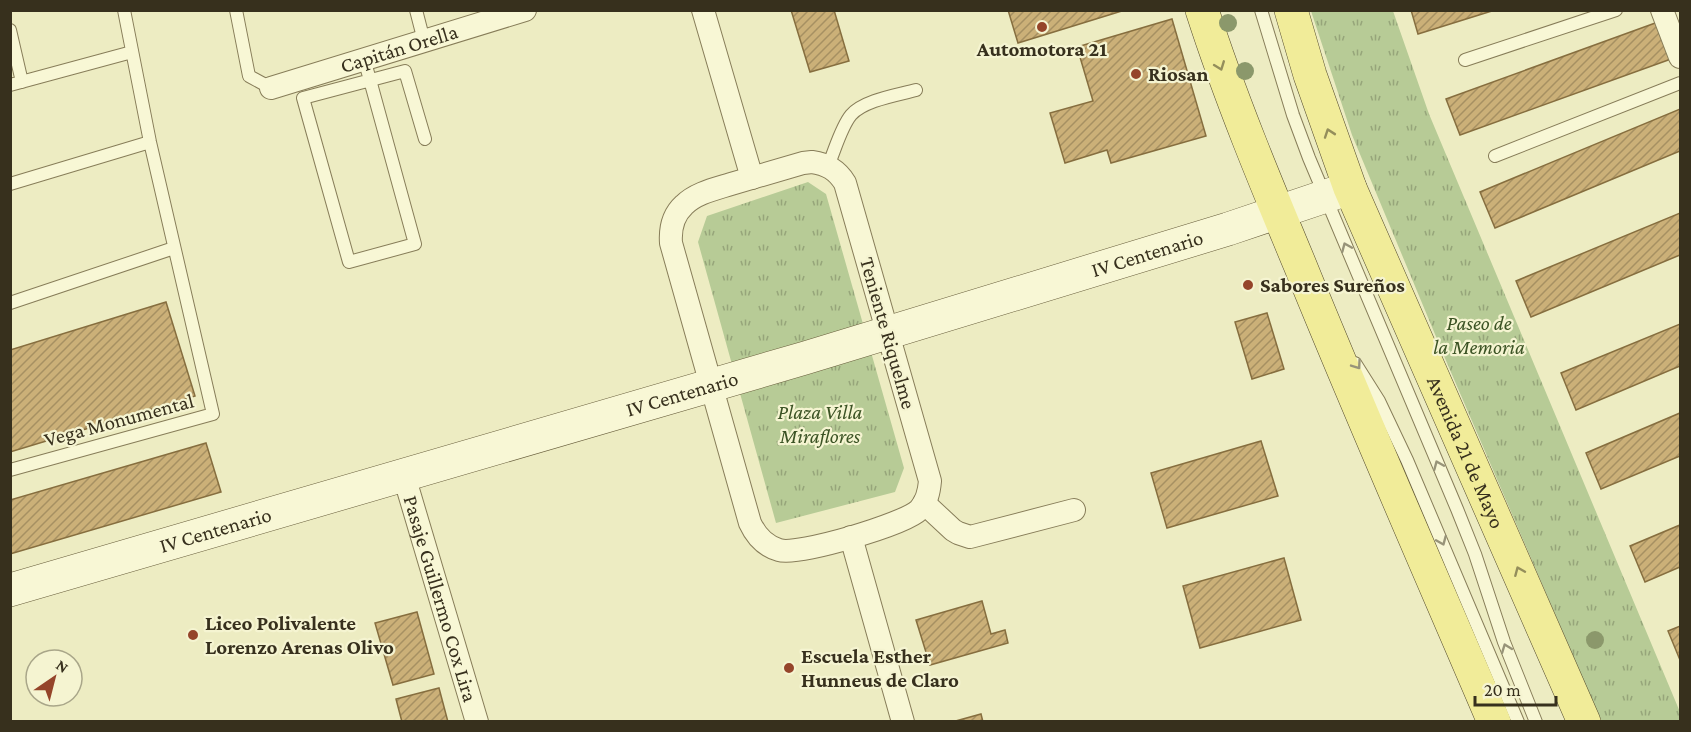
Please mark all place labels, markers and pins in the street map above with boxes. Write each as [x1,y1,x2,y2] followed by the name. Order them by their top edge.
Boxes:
[1035,20,1049,34] marker: Automotora 21
[976,37,1107,61] place label: Automotora 21
[1148,62,1209,86] place label: Riosan
[1129,67,1143,81] marker: Riosan
[1260,273,1405,297] place label: Sabores Sureños
[1241,278,1255,292] marker: Sabores Sureños
[205,611,394,659] place label: Liceo Polivalente Lorenzo Arenas Olivo
[186,628,200,642] marker: Liceo Polivalente Lorenzo Arenas Olivo
[801,644,959,692] place label: Escuela Esther Hunneus de Claro
[782,661,796,675] marker: Escuela Esther Hunneus de Claro

